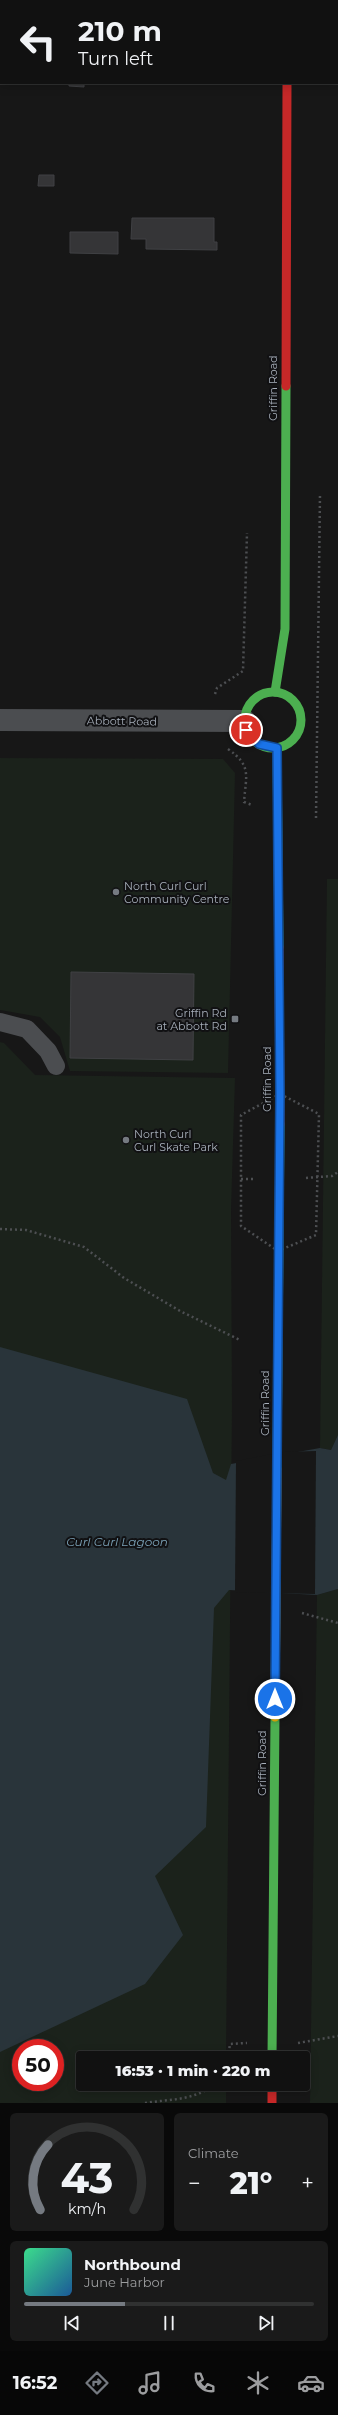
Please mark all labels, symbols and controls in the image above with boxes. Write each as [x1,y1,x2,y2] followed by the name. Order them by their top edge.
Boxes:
[78,14,162,48] text: 210 m
[12,16,64,68] icon: left
[78,48,153,70] text: Turn left
[266,355,280,421] street label: Griffin Road
[87,713,157,729] street label: Abbott Road
[229,713,263,747] pin
[235,719,257,741] icon: arrive
[124,879,230,906] place label: North Curl Curl Community Centre
[111,887,121,897] marker: North Curl Curl Community Centre
[156,1006,227,1033] place label: Griffin Rd at Abbott Rd
[230,1014,240,1024] marker: Griffin Rd at Abbott Rd
[260,1046,274,1112] street label: Griffin Road
[134,1127,218,1154] place label: North Curl Curl Skate Park
[121,1135,131,1145] marker: North Curl Curl Skate Park
[258,1370,272,1436] street label: Griffin Road
[66,1534,168,1549] water label: Curl Curl Lagoon
[254,1678,296,1720] position arrow
[255,1730,269,1796] street label: Griffin Road
[12,2039,64,2091] speed limit sign: 50
[116,2061,270,2080] text: 16:53 · 1 min · 220 m
[188,2145,239,2161] text: Climate
[60,2153,114,2203] text: 43
[230,2165,272,2202] text: 21°
[188,2170,201,2197] text: −
[301,2170,314,2197] text: +
[68,2200,106,2218] text: km/h
[84,2255,181,2274] text: Northbound
[84,2274,165,2290] text: June Harbor
[61,2312,83,2334] icon: previous
[158,2312,180,2334] icon: pause
[255,2312,277,2334] icon: next
[83,2369,111,2397] icon: directions
[136,2369,164,2397] icon: music
[190,2369,218,2397] icon: phone
[244,2369,272,2397] icon: climate
[297,2369,325,2397] icon: car
[13,2372,57,2394] text: 16:52

